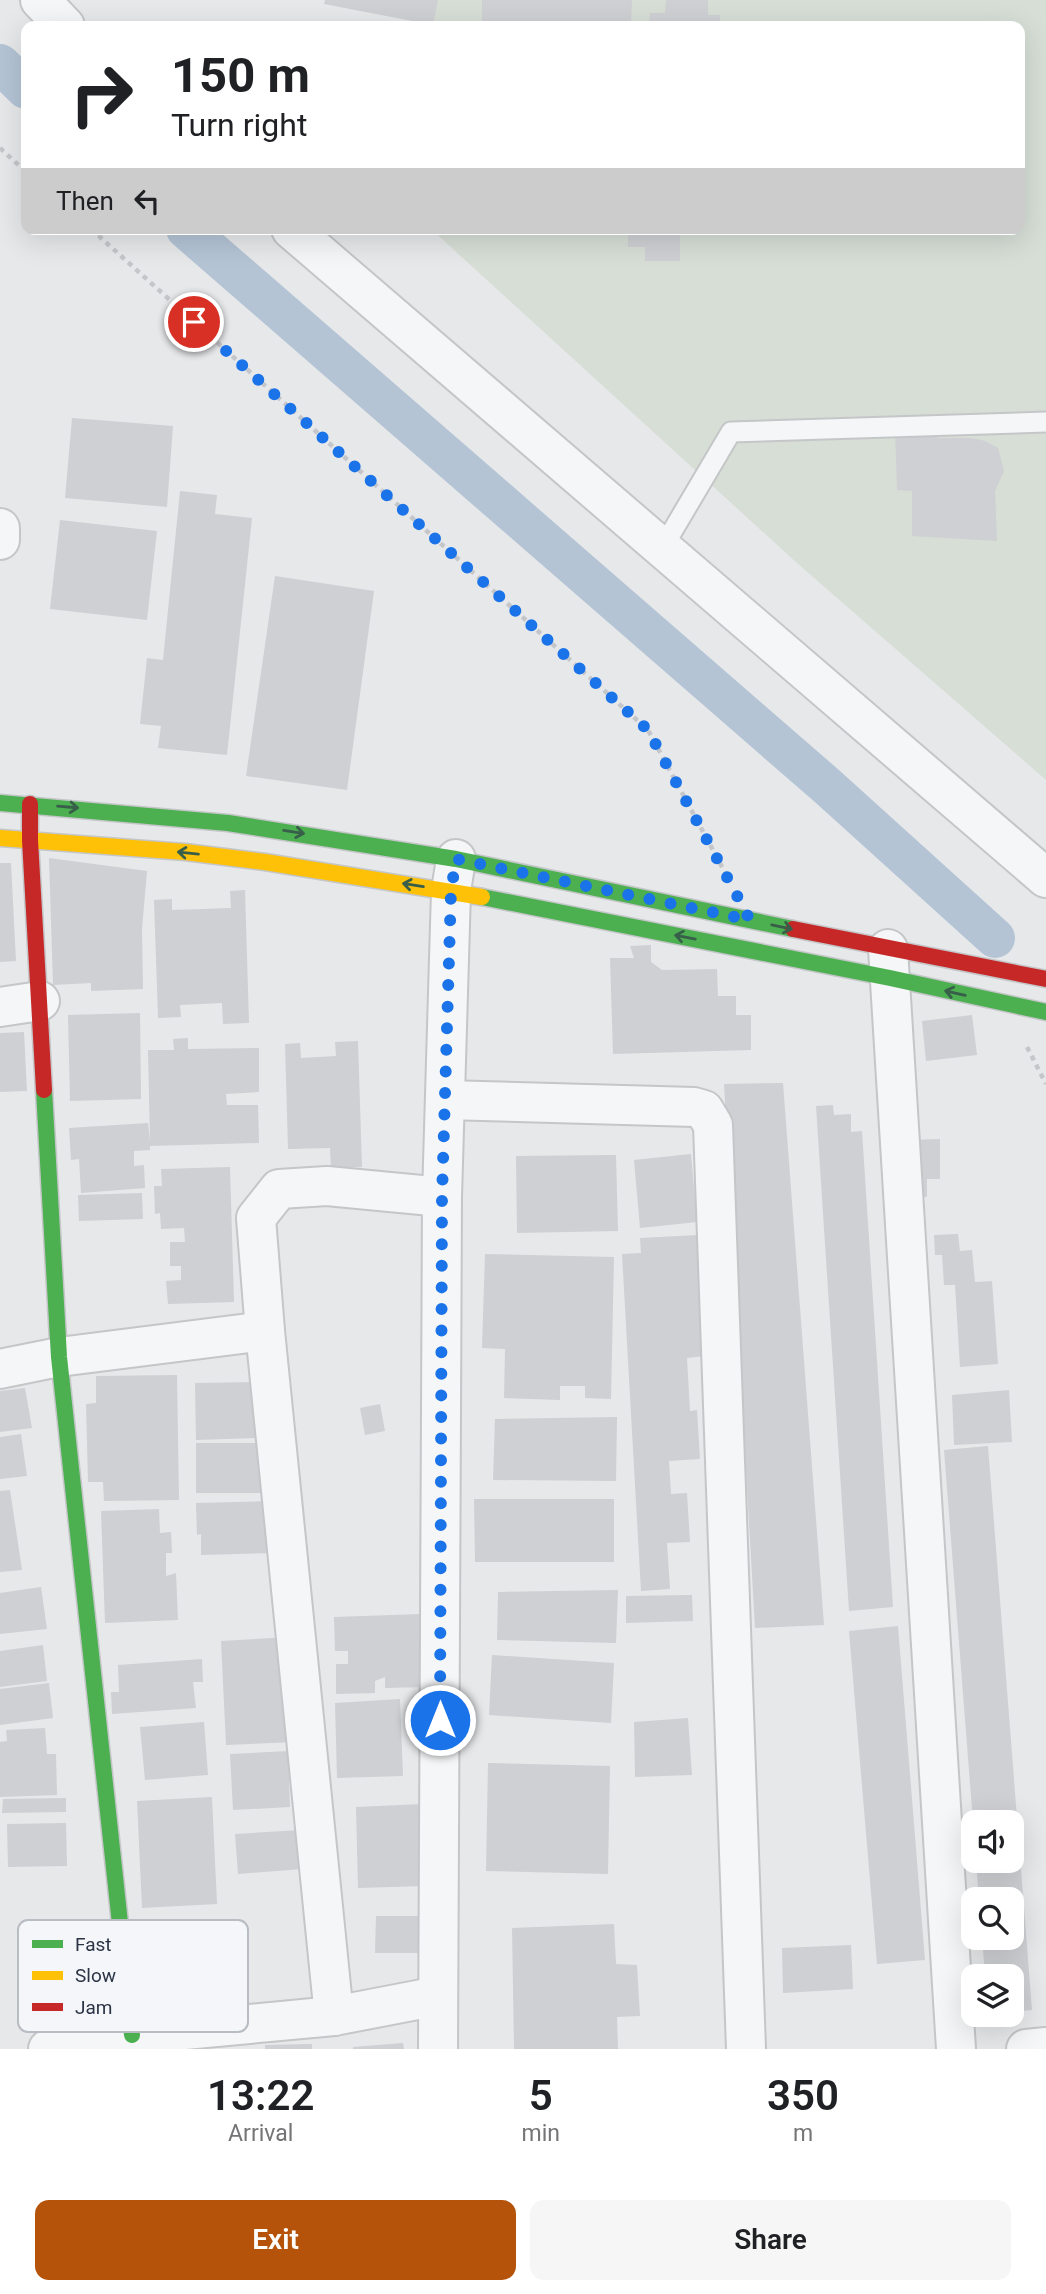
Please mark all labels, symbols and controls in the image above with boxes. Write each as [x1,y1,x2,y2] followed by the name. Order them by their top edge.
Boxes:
[171,47,310,104] text: 150 m
[56,49,147,140] icon: right
[171,106,307,144] text: Turn right
[128,182,166,220] icon: left
[56,186,114,216] text: Then
[164,292,224,352] pin
[175,303,213,341] icon: arrive
[56,801,79,814] one-way arrow
[282,826,305,839] one-way arrow
[177,846,200,859] one-way arrow
[402,878,425,891] one-way arrow
[770,920,793,934] one-way arrow
[674,930,697,943] one-way arrow
[944,986,967,1000] one-way arrow
[403,1683,477,1757] position arrow
[961,1810,1024,2027] map controls
[961,1810,1024,1873] button: sound
[961,1887,1024,1950] button: search
[18,1920,248,2032] legend
[75,1933,112,1956] text: Fast
[75,1964,116,1987] text: Slow
[961,1964,1024,2027] button: layers
[75,1996,112,2019] text: Jam
[207,2071,314,2120] text: 13:22
[529,2071,553,2120] text: 5
[767,2071,839,2120] text: 350
[228,2120,293,2147] text: Arrival
[521,2120,560,2147] text: min
[793,2120,813,2147] text: m
[35,2200,516,2280] button: Exit
[530,2200,1011,2280] button: Share

